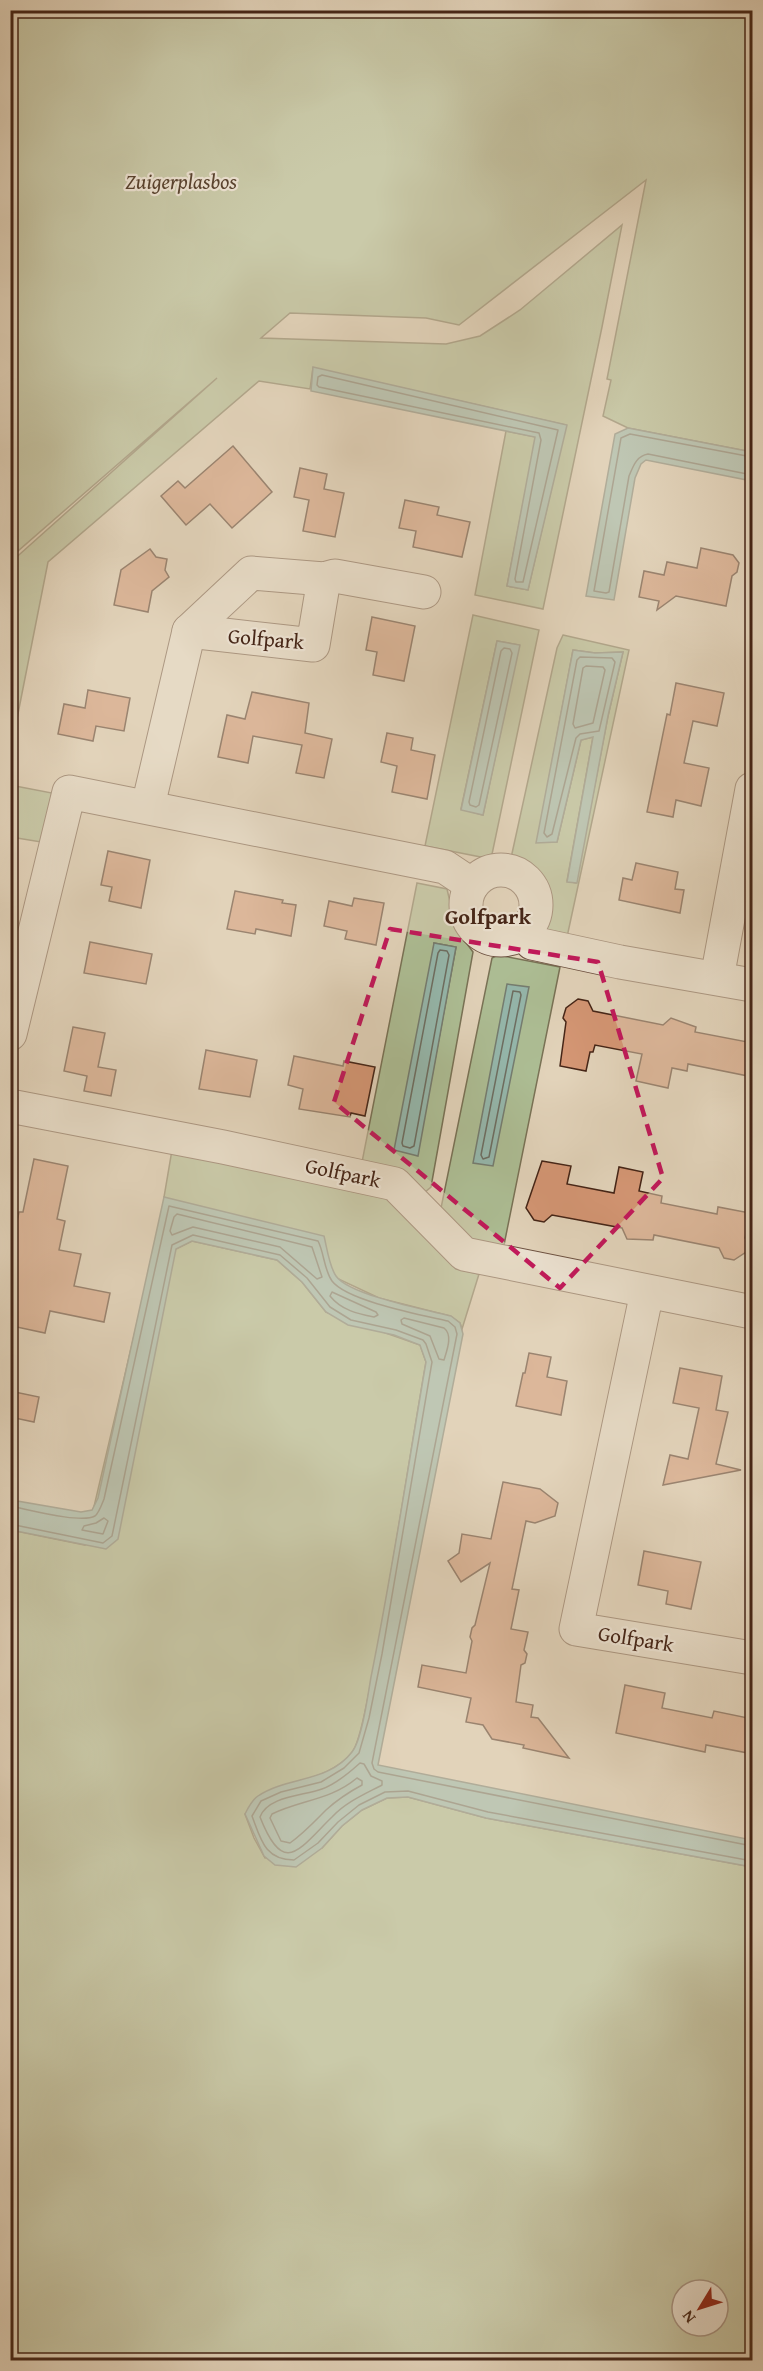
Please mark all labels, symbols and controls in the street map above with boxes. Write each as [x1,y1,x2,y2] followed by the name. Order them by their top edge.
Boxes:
[125,166,237,197] park label: Zuigerplasbos
[227,620,306,657] street label: Golfpark
[445,900,531,932] district label: Golfpark
[303,1149,384,1196] street label: Golfpark
[596,1617,677,1660] street label: Golfpark
[670,2278,730,2338] north arrow
[675,2305,701,2329] text: N

